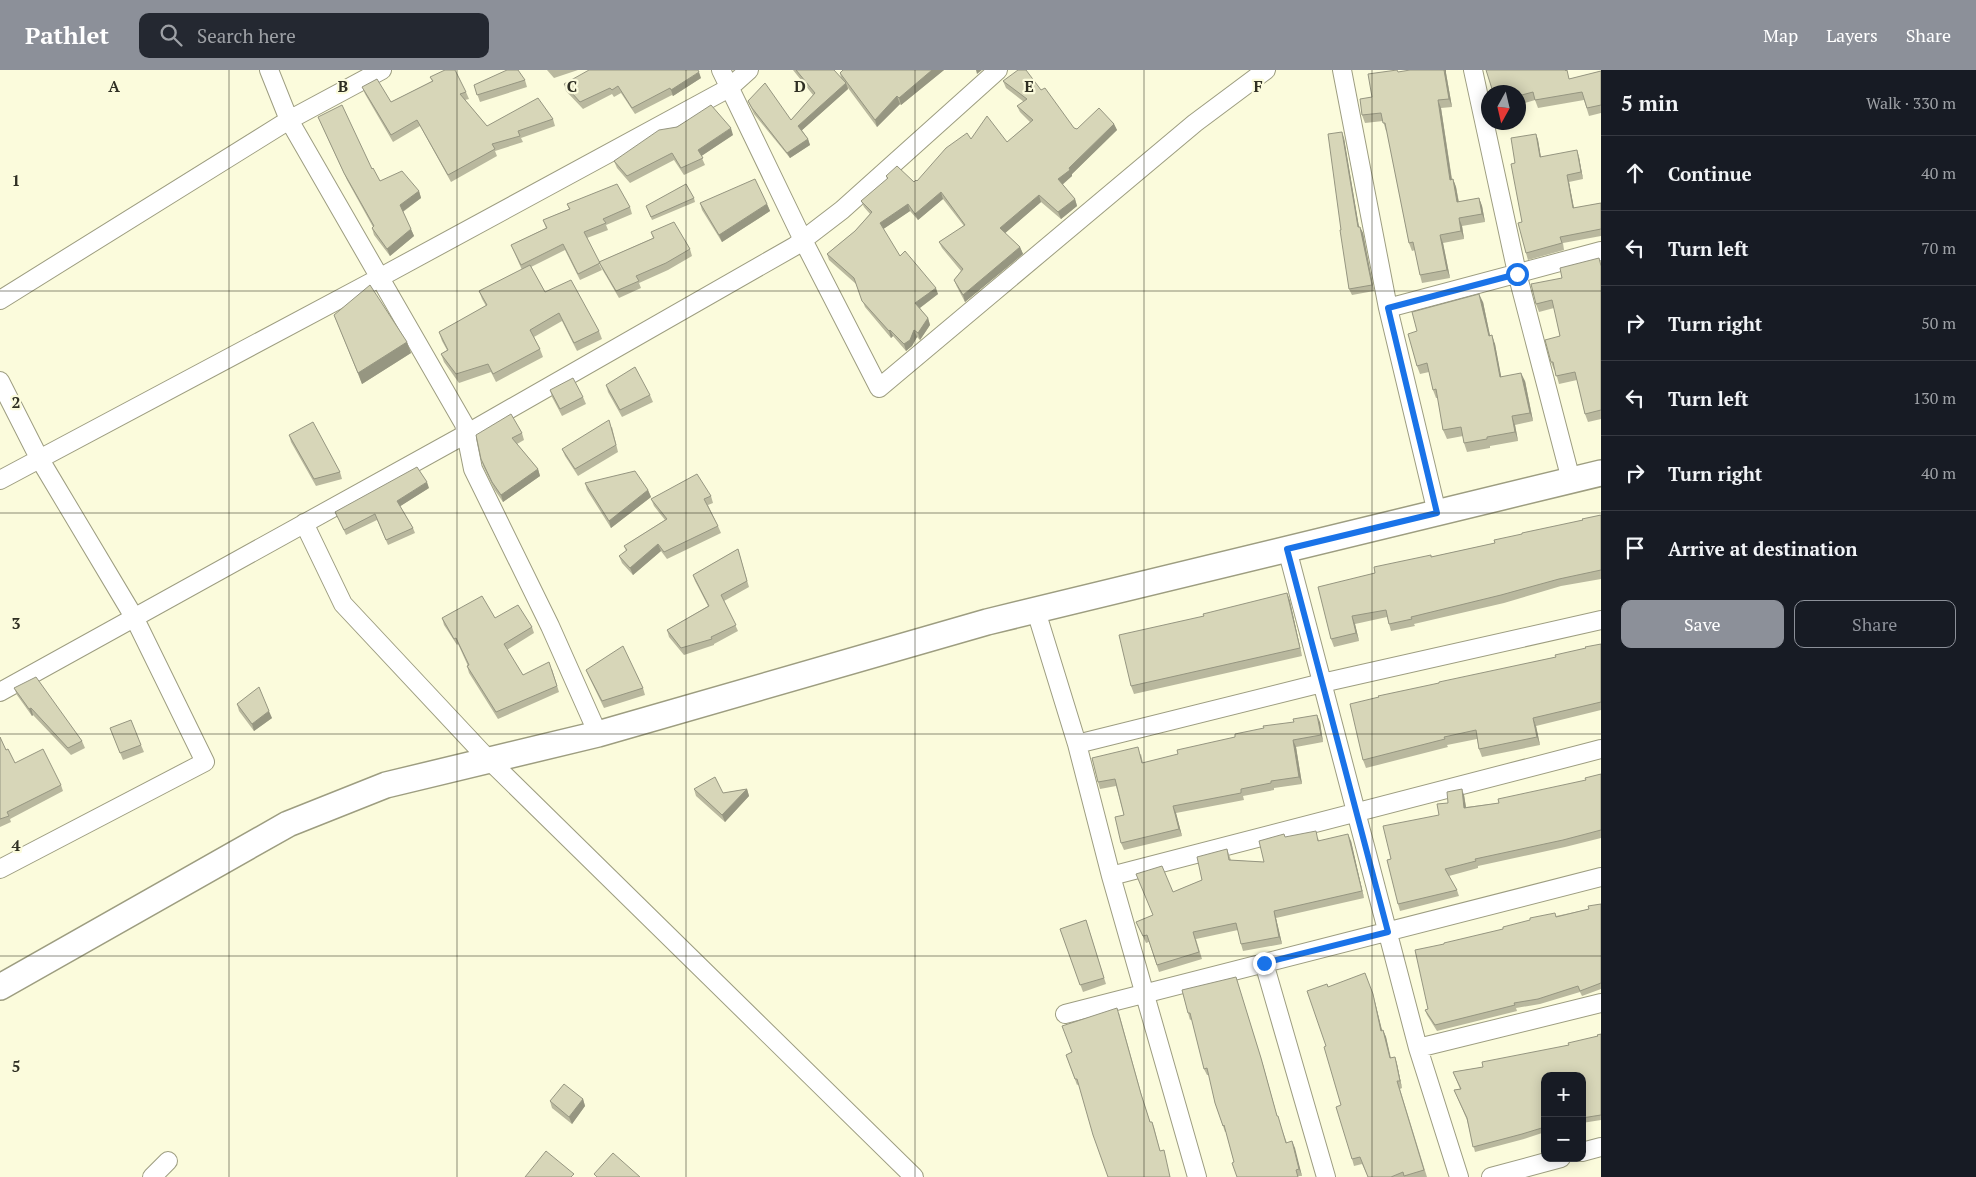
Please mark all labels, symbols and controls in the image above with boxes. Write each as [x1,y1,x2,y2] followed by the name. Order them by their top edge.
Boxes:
[139,13,489,58] search box
[25,19,109,51] text: Pathlet
[157,21,185,49] icon: search
[197,23,296,48] text: Search here
[1763,23,1798,47] text: Map
[1826,23,1878,47] text: Layers
[1906,23,1951,47] text: Share
[108,75,120,97] text: A
[338,75,348,97] text: B
[567,75,577,97] text: C
[794,75,806,97] text: D
[1024,75,1034,97] text: E
[1253,75,1263,97] text: F
[1481,85,1526,130] north arrow
[1621,89,1678,117] text: 5 min
[1866,92,1956,114] text: Walk · 330 m
[1621,159,1649,187] icon: ahead
[1668,161,1752,186] text: Continue
[1921,162,1956,184] text: 40 m
[11,169,21,191] text: 1
[1621,234,1649,262] icon: left
[1668,236,1749,261] text: Turn left
[1921,237,1956,259] text: 70 m
[1506,263,1529,286] route start
[1621,309,1649,337] icon: right
[1668,311,1762,336] text: Turn right
[1921,312,1956,334] text: 50 m
[1621,384,1649,412] icon: left
[1668,386,1749,411] text: Turn left
[1913,387,1956,409] text: 130 m
[11,391,21,413] text: 2
[1621,459,1649,487] icon: right
[1668,461,1762,486] text: Turn right
[1921,462,1956,484] text: 40 m
[1621,534,1649,562] icon: arrive
[1668,536,1857,561] text: Arrive at destination
[1621,600,1784,648] button: Save
[1794,600,1956,648] button: Share
[11,612,21,634] text: 3
[11,834,21,856] text: 4
[1253,952,1276,975] route end
[11,1055,21,1077] text: 5
[1541,1072,1586,1162] map controls
[1541,1072,1586,1117] button: +
[1541,1117,1586,1162] button: −

